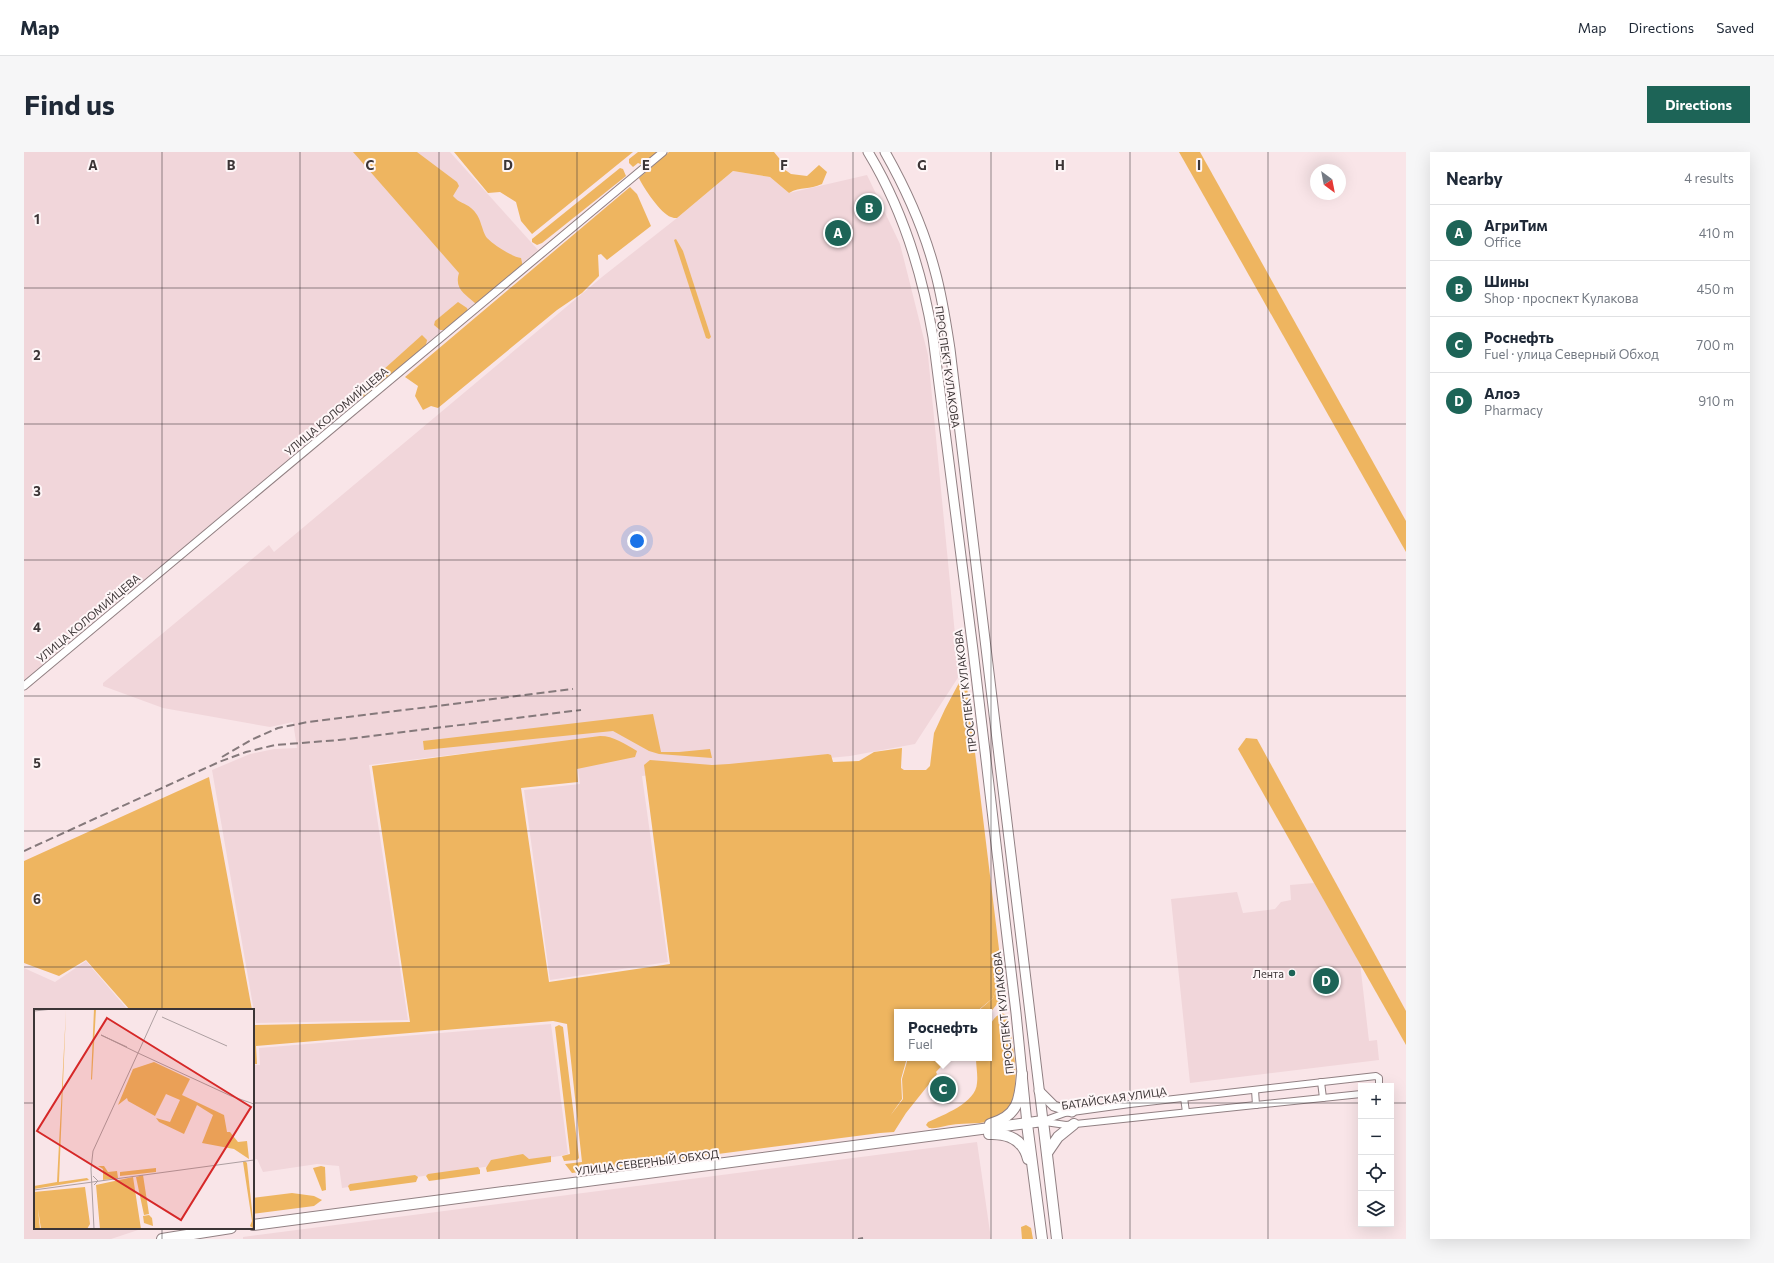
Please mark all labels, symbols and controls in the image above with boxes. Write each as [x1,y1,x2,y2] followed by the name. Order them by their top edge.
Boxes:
[20,16,59,39] text: Map
[1578,19,1607,36] text: Map
[1629,19,1694,36] text: Directions
[1716,19,1754,36] text: Saved
[1647,86,1750,123] button: Directions
[24,87,115,121] text: Find us
[88,157,98,173] text: A
[227,157,236,173] text: B
[366,157,375,173] text: C
[503,157,513,173] text: D
[642,157,650,173] text: E
[780,157,788,173] text: F
[917,157,927,173] text: G
[1055,157,1065,173] text: H
[1197,157,1201,173] text: I
[1310,164,1346,200] north arrow
[1446,168,1503,189] text: Nearby
[1684,170,1734,186] text: 4 results
[856,193,882,223] pin: B
[34,211,40,227] text: 1
[1484,216,1548,234] text: АгриТим
[825,218,851,248] pin: A
[1454,225,1464,241] text: A
[1699,225,1734,241] text: 410 m
[1484,234,1521,250] text: Office
[1484,272,1529,290] text: Шины
[1455,281,1463,297] text: B
[1696,281,1734,297] text: 450 m
[1484,290,1639,306] text: Shop · проспект Кулакова
[933,305,963,429] street label: ПРОСПЕКТ КУЛАКОВА
[1484,328,1554,346] text: Роснефть
[1455,337,1463,353] text: C
[1696,337,1734,353] text: 700 m
[1484,346,1659,362] text: Fuel · улица Северный Обход
[33,347,41,363] text: 2
[281,363,391,458] street label: УЛИЦА КОЛОМИЙЦЕВА
[1484,384,1520,402] text: Алоэ
[1454,393,1464,409] text: D
[1698,393,1734,409] text: 910 m
[1484,402,1543,418] text: Pharmacy
[33,483,41,499] text: 3
[627,531,647,551] your location
[33,570,143,665] street label: УЛИЦА КОЛОМИЙЦЕВА
[33,619,41,635] text: 4
[951,629,979,753] street label: ПРОСПЕКТ КУЛАКОВА
[33,755,41,771] text: 5
[33,891,41,907] text: 6
[990,951,1016,1075] street label: ПРОСПЕКТ КУЛАКОВА
[1313,966,1339,996] pin: D
[1253,967,1284,980] place label: Лента
[1287,968,1297,978] marker: Лента
[34,1009,254,1229] inset map
[894,1009,992,1061] popup
[908,1018,978,1036] text: Роснефть
[908,1036,933,1052] text: Fuel
[930,1074,956,1104] pin: C
[1060,1083,1168,1112] street label: БАТАЙСКАЯ УЛИЦА
[1358,1083,1394,1227] map controls
[1358,1083,1394,1119] button: +
[1358,1119,1394,1155] button: −
[574,1146,720,1177] street label: УЛИЦА СЕВЕРНЫЙ ОБХОД
[1358,1155,1394,1191] button: locate
[1358,1191,1394,1227] button: layers

